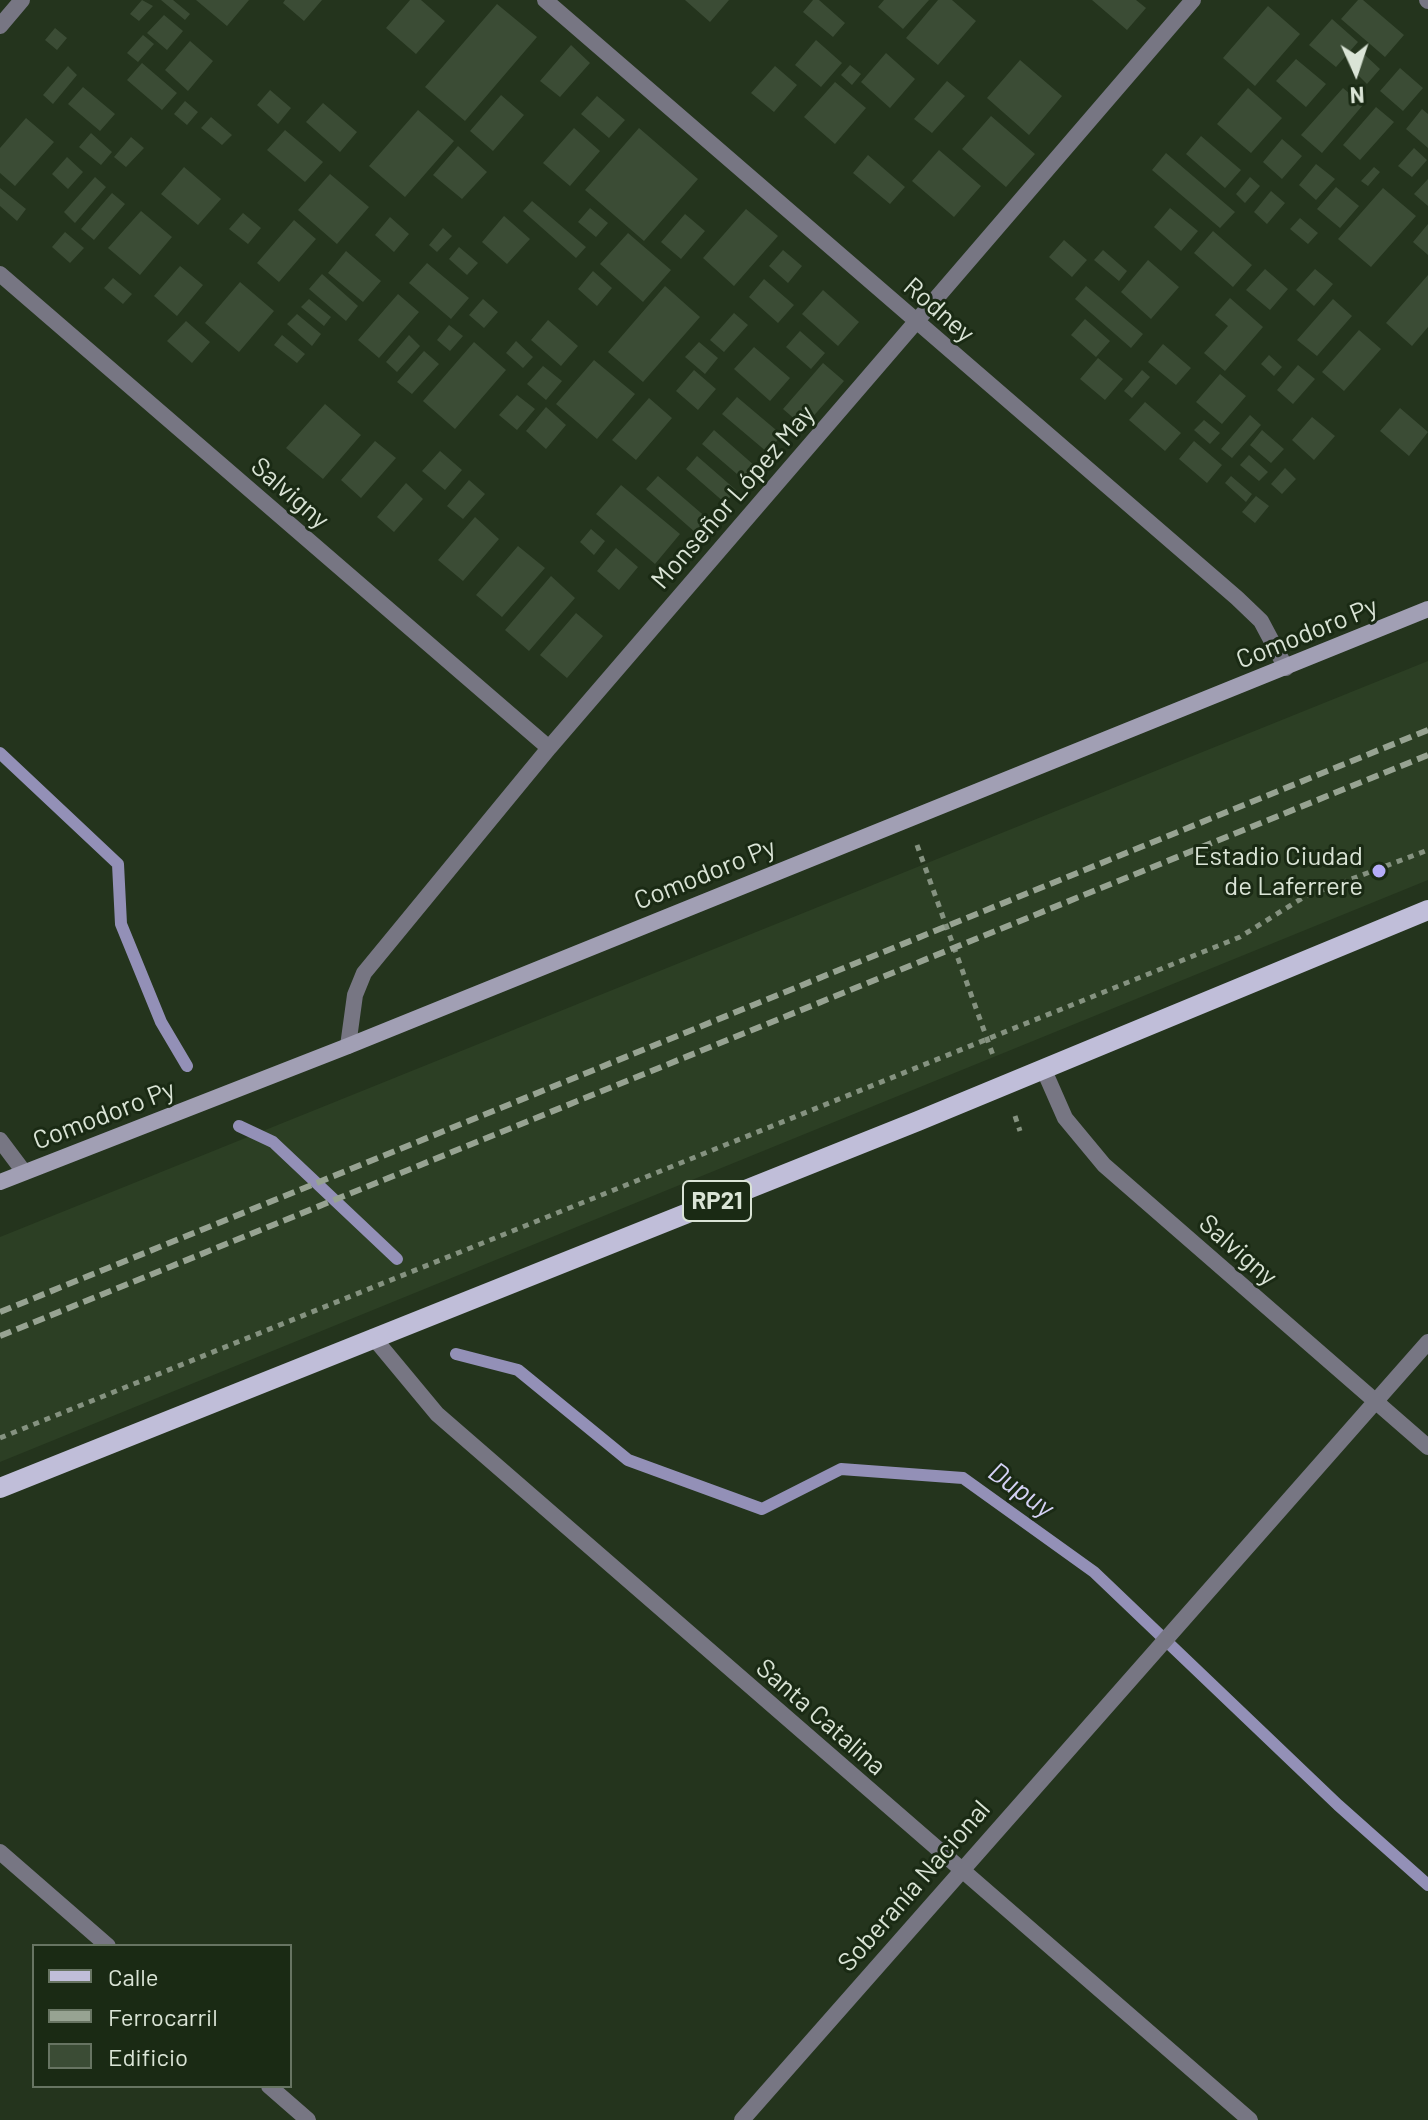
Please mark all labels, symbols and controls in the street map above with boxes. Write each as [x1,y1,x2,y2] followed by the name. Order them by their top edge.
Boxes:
[1316,32,1396,112] north arrow
[1349,83,1365,109] text: N
[897,271,981,349] street label: Rodney
[645,399,821,595] street label: Monseñor López May
[245,451,335,535] street label: Salvigny
[1232,590,1382,676] street label: Comodoro Py
[630,831,780,917] street label: Comodoro Py
[1194,840,1363,902] place label: Estadio Ciudad de Laferrere
[1370,862,1388,880] marker: Estadio Ciudad de Laferrere
[28,1074,180,1156] street label: Comodoro Py
[683,1181,751,1221] road number: RP21
[1193,1208,1283,1292] street label: Salvigny
[982,1455,1060,1525] water label: Dupuy
[750,1652,892,1782] street label: Santa Catalina
[831,1794,997,1978] street label: Soberanía Nacional
[32,1944,292,2088] legend
[108,1962,159,1991] text: Calle
[108,2002,218,2031] text: Ferrocarril
[108,2042,188,2071] text: Edificio

